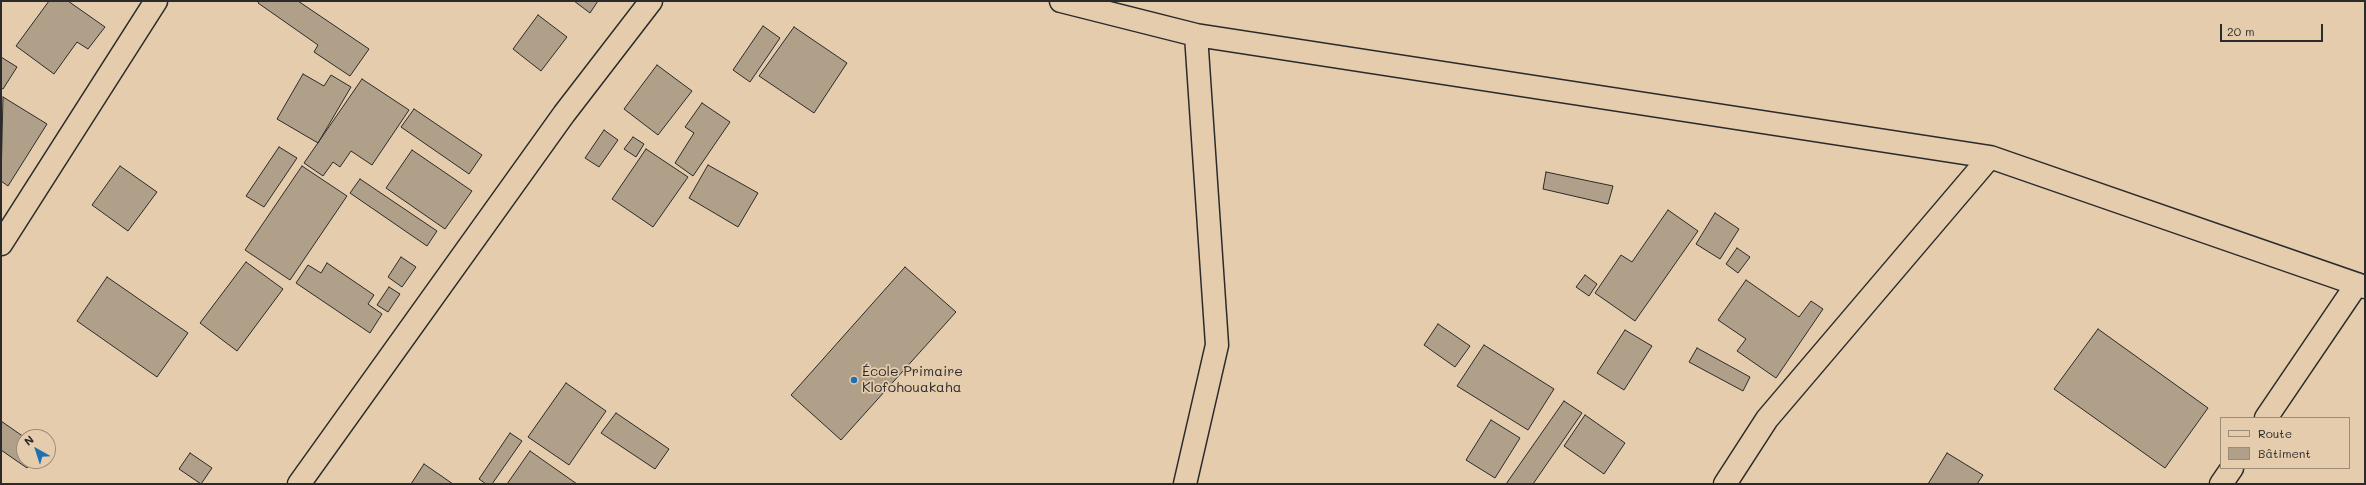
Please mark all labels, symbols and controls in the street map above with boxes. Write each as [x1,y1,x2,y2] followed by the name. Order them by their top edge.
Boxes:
[2222,16,2325,42] scale bar
[2227,23,2255,39] text: 20 m
[862,364,963,396] place label: École Primaire Klofohouakaha
[849,375,859,385] marker: École Primaire Klofohouakaha
[2220,417,2350,469] legend
[2258,425,2292,441] text: Route
[16,429,56,469] north arrow
[21,432,37,449] text: N
[2258,445,2311,461] text: Bâtiment

